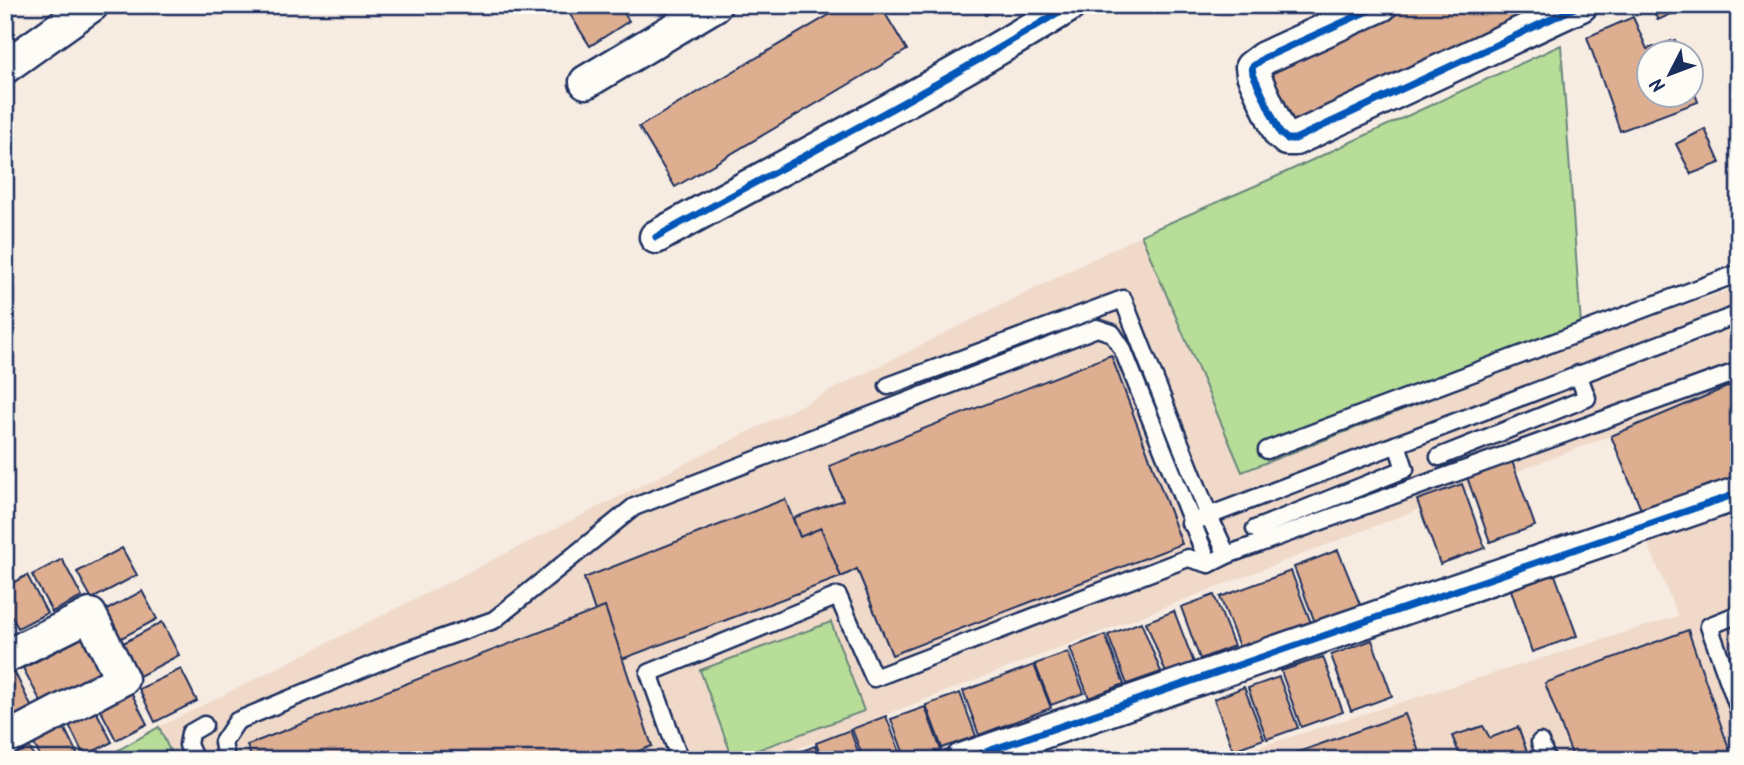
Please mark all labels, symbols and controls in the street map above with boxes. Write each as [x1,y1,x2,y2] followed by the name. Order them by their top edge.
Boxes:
[1636,38,1706,108] north arrow
[1644,70,1674,99] text: N

